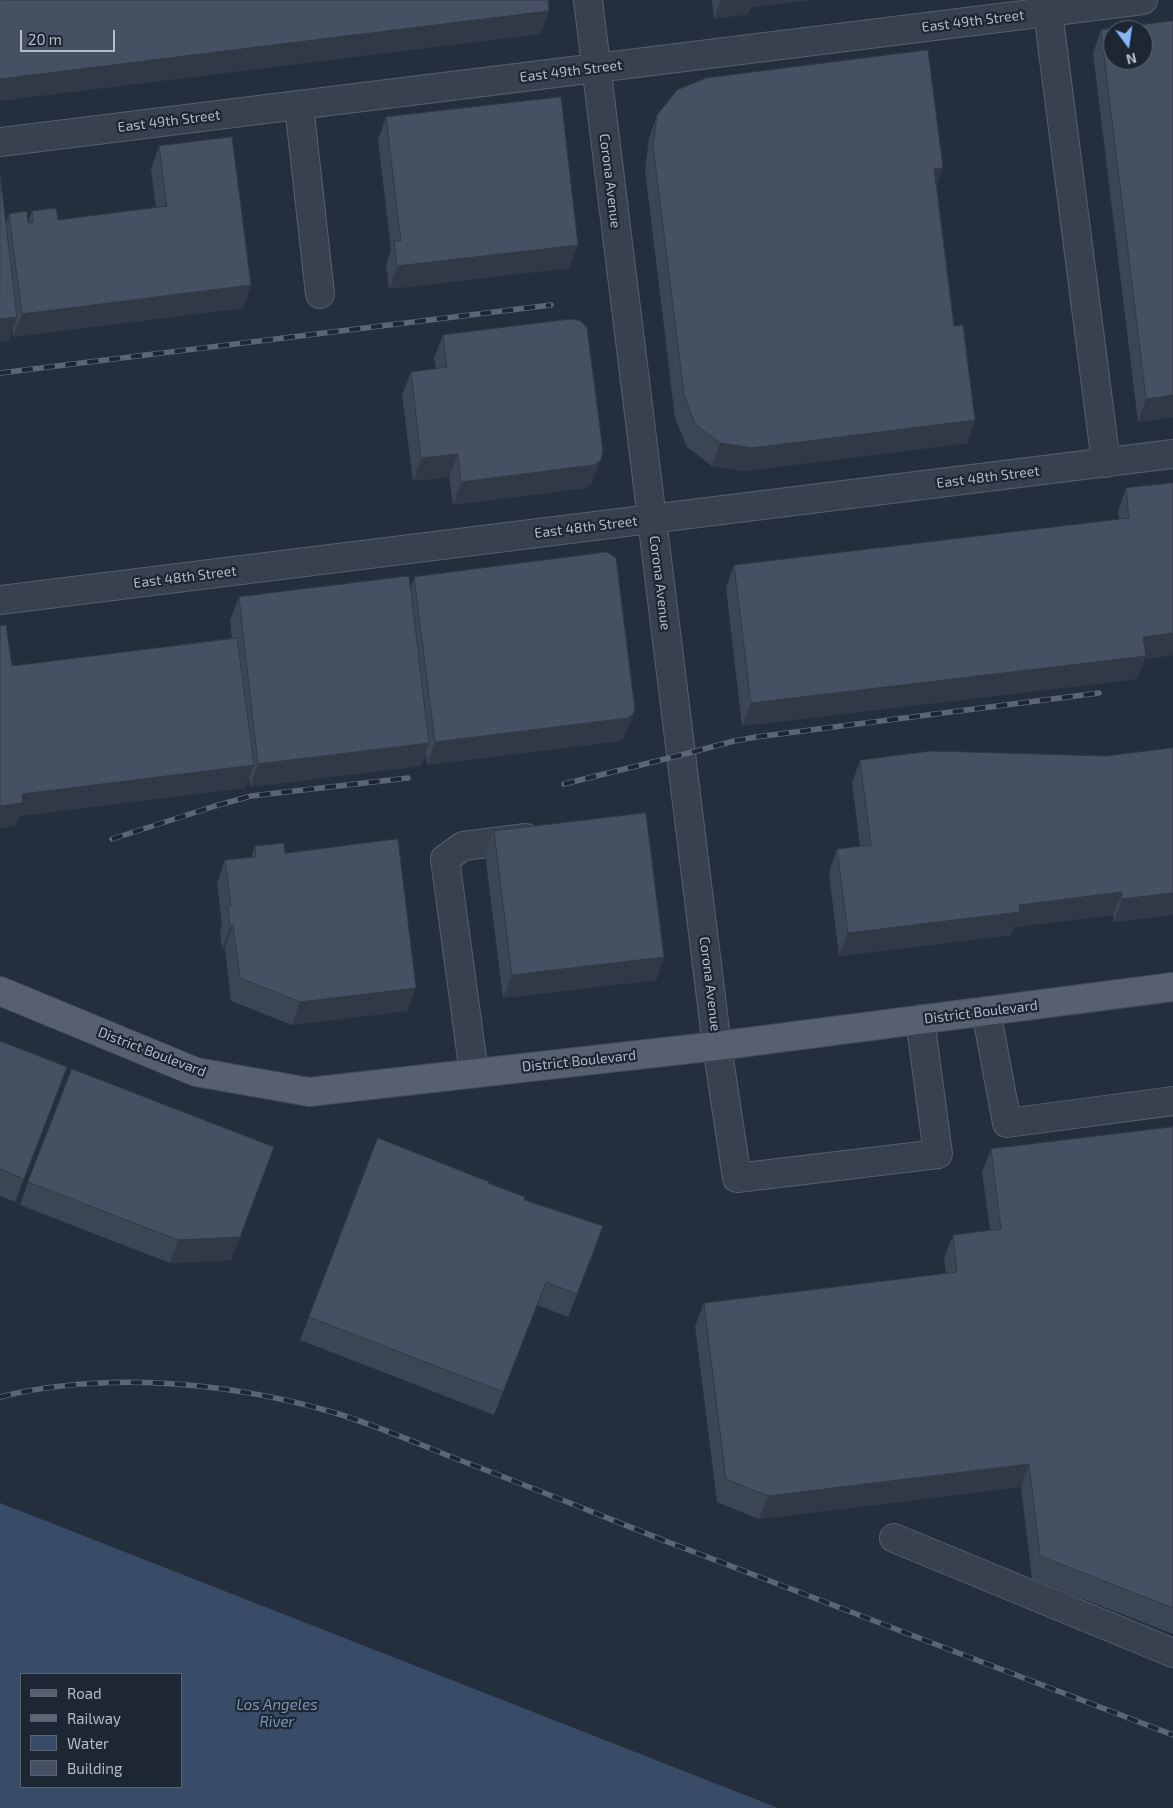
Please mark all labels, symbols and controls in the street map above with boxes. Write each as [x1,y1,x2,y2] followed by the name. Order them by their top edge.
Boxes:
[921,6,1025,36] street label: East 49th Street
[22,20,118,52] scale bar
[1103,20,1153,70] north arrow
[28,30,62,48] text: 20 m
[1125,50,1138,69] text: N
[519,56,623,86] street label: East 49th Street
[117,106,221,136] street label: East 49th Street
[596,133,624,229] street label: Corona Avenue
[936,462,1040,492] street label: East 48th Street
[534,512,638,542] street label: East 48th Street
[646,535,674,631] street label: Corona Avenue
[133,562,237,592] street label: East 48th Street
[696,936,724,1032] street label: Corona Avenue
[923,997,1039,1027] street label: District Boulevard
[96,1024,208,1080] street label: District Boulevard
[521,1047,637,1075] street label: District Boulevard
[20,1673,182,1788] legend
[67,1684,102,1702] text: Road
[236,1696,318,1731] water label: Los Angeles River
[67,1709,121,1727] text: Railway
[67,1734,109,1752] text: Water
[67,1759,122,1777] text: Building

